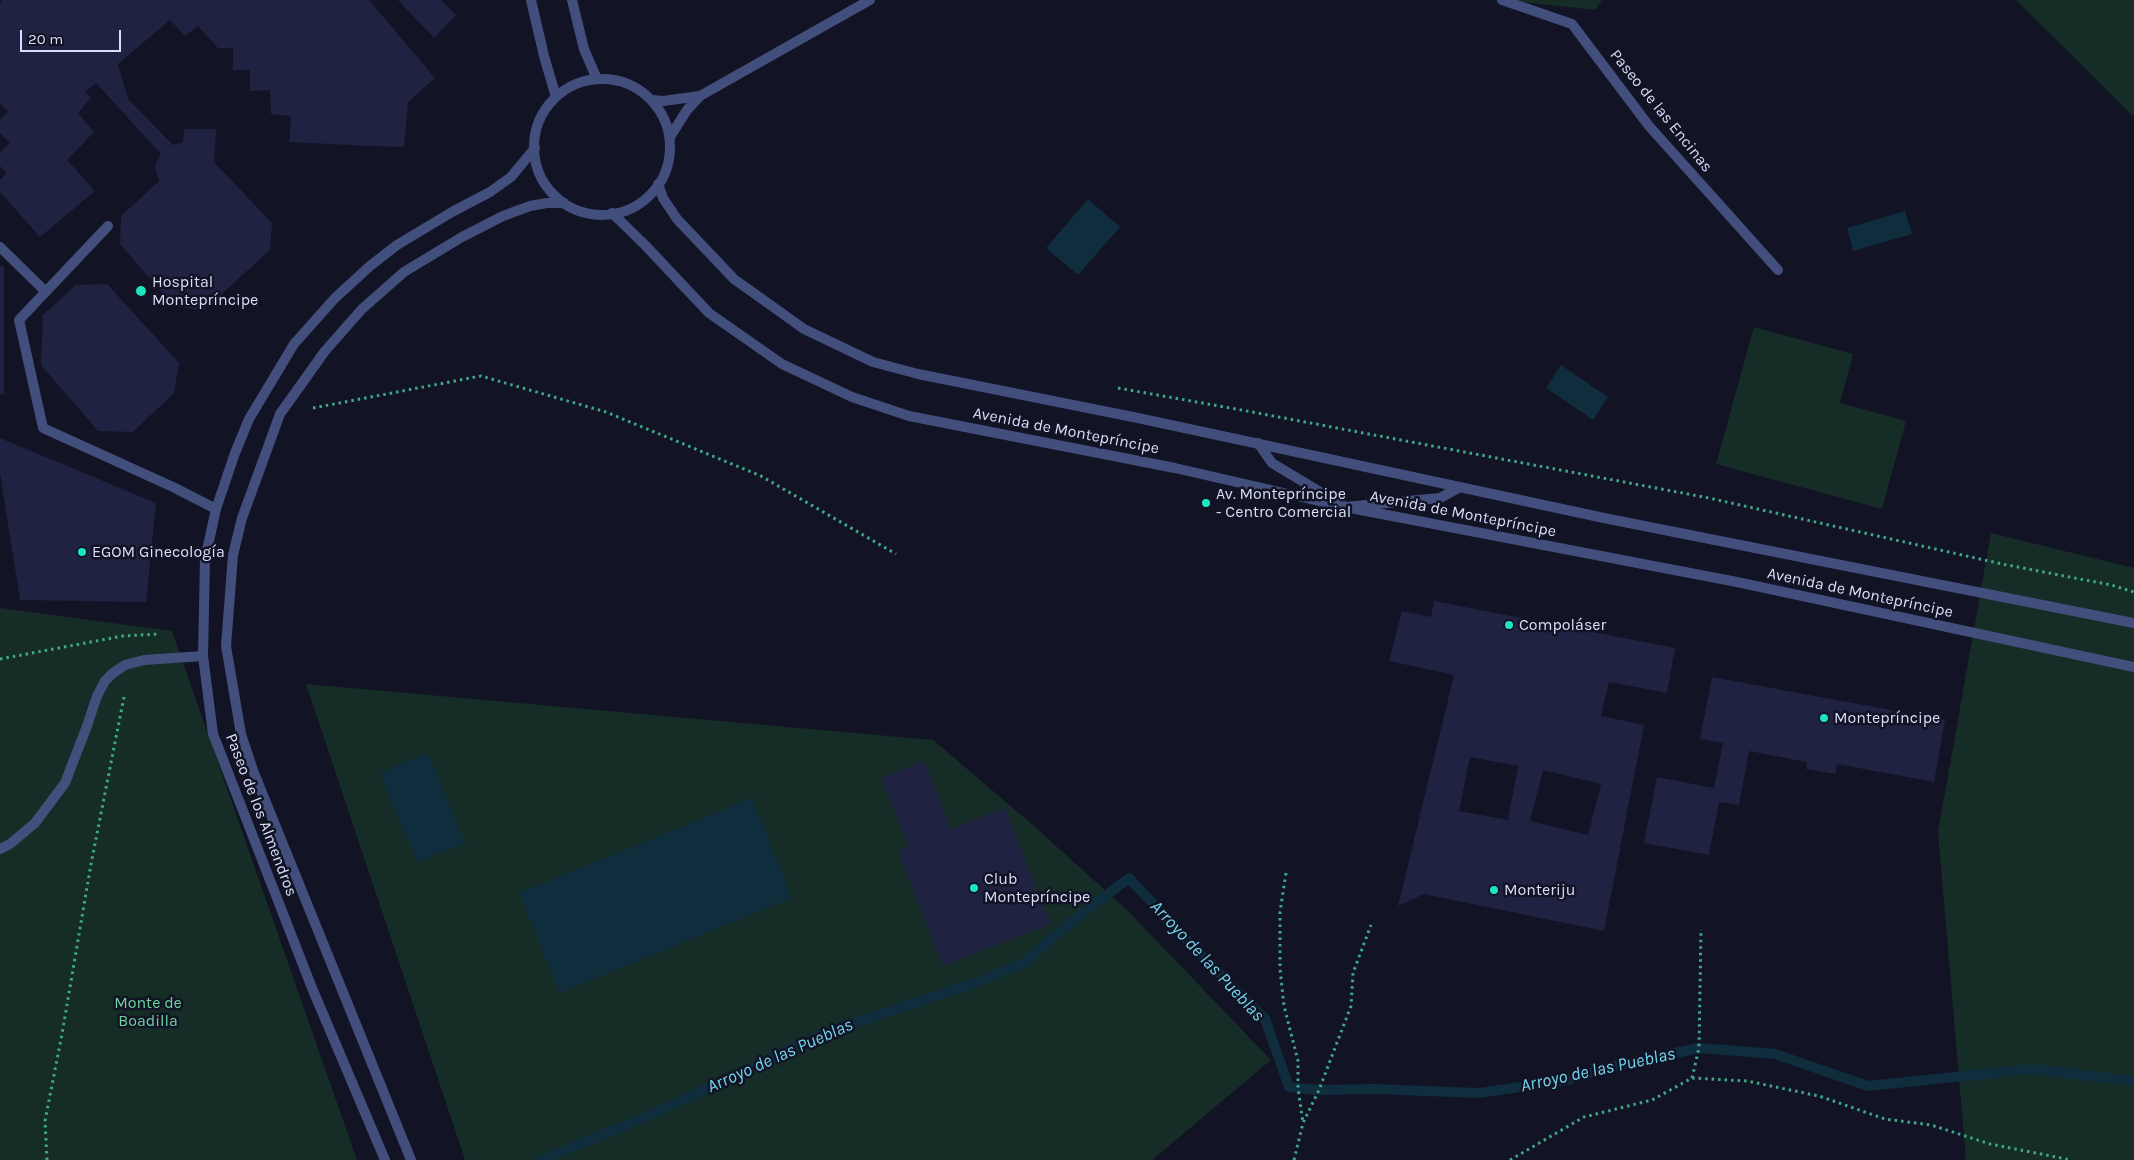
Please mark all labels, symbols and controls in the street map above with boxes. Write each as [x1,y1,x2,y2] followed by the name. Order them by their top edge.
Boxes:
[22,20,124,52] scale bar
[28,30,63,48] text: 20 m
[1606,46,1716,176] street label: Paseo de las Encinas
[152,272,258,310] place label: Hospital Montepríncipe
[134,284,148,298] marker: Hospital Montepríncipe
[971,404,1161,458] street label: Avenida de Montepríncipe
[1216,484,1351,522] place label: Av. Montepríncipe - Centro Comercial
[1368,487,1558,541] street label: Avenida de Montepríncipe
[1200,497,1212,509] marker: Av. Montepríncipe - Centro Comercial
[92,542,225,562] place label: EGOM Ginecología
[76,546,88,558] marker: EGOM Ginecología
[1765,564,1955,622] street label: Avenida de Montepríncipe
[1519,615,1606,635] place label: Compoláser
[1503,619,1515,631] marker: Compoláser
[1834,708,1940,728] place label: Montepríncipe
[1818,712,1830,724] marker: Montepríncipe
[221,731,301,899] street label: Paseo de los Almendros
[984,869,1090,907] place label: Club Montepríncipe
[1504,880,1575,900] place label: Monteriju
[968,882,980,894] marker: Club Montepríncipe
[1488,884,1500,896] marker: Monteriju
[1145,896,1269,1026] water label: Arroyo de las Pueblas
[114,993,182,1031] park label: Monte de Boadilla
[704,1014,856,1098] water label: Arroyo de las Pueblas
[1519,1043,1677,1097] water label: Arroyo de las Pueblas

